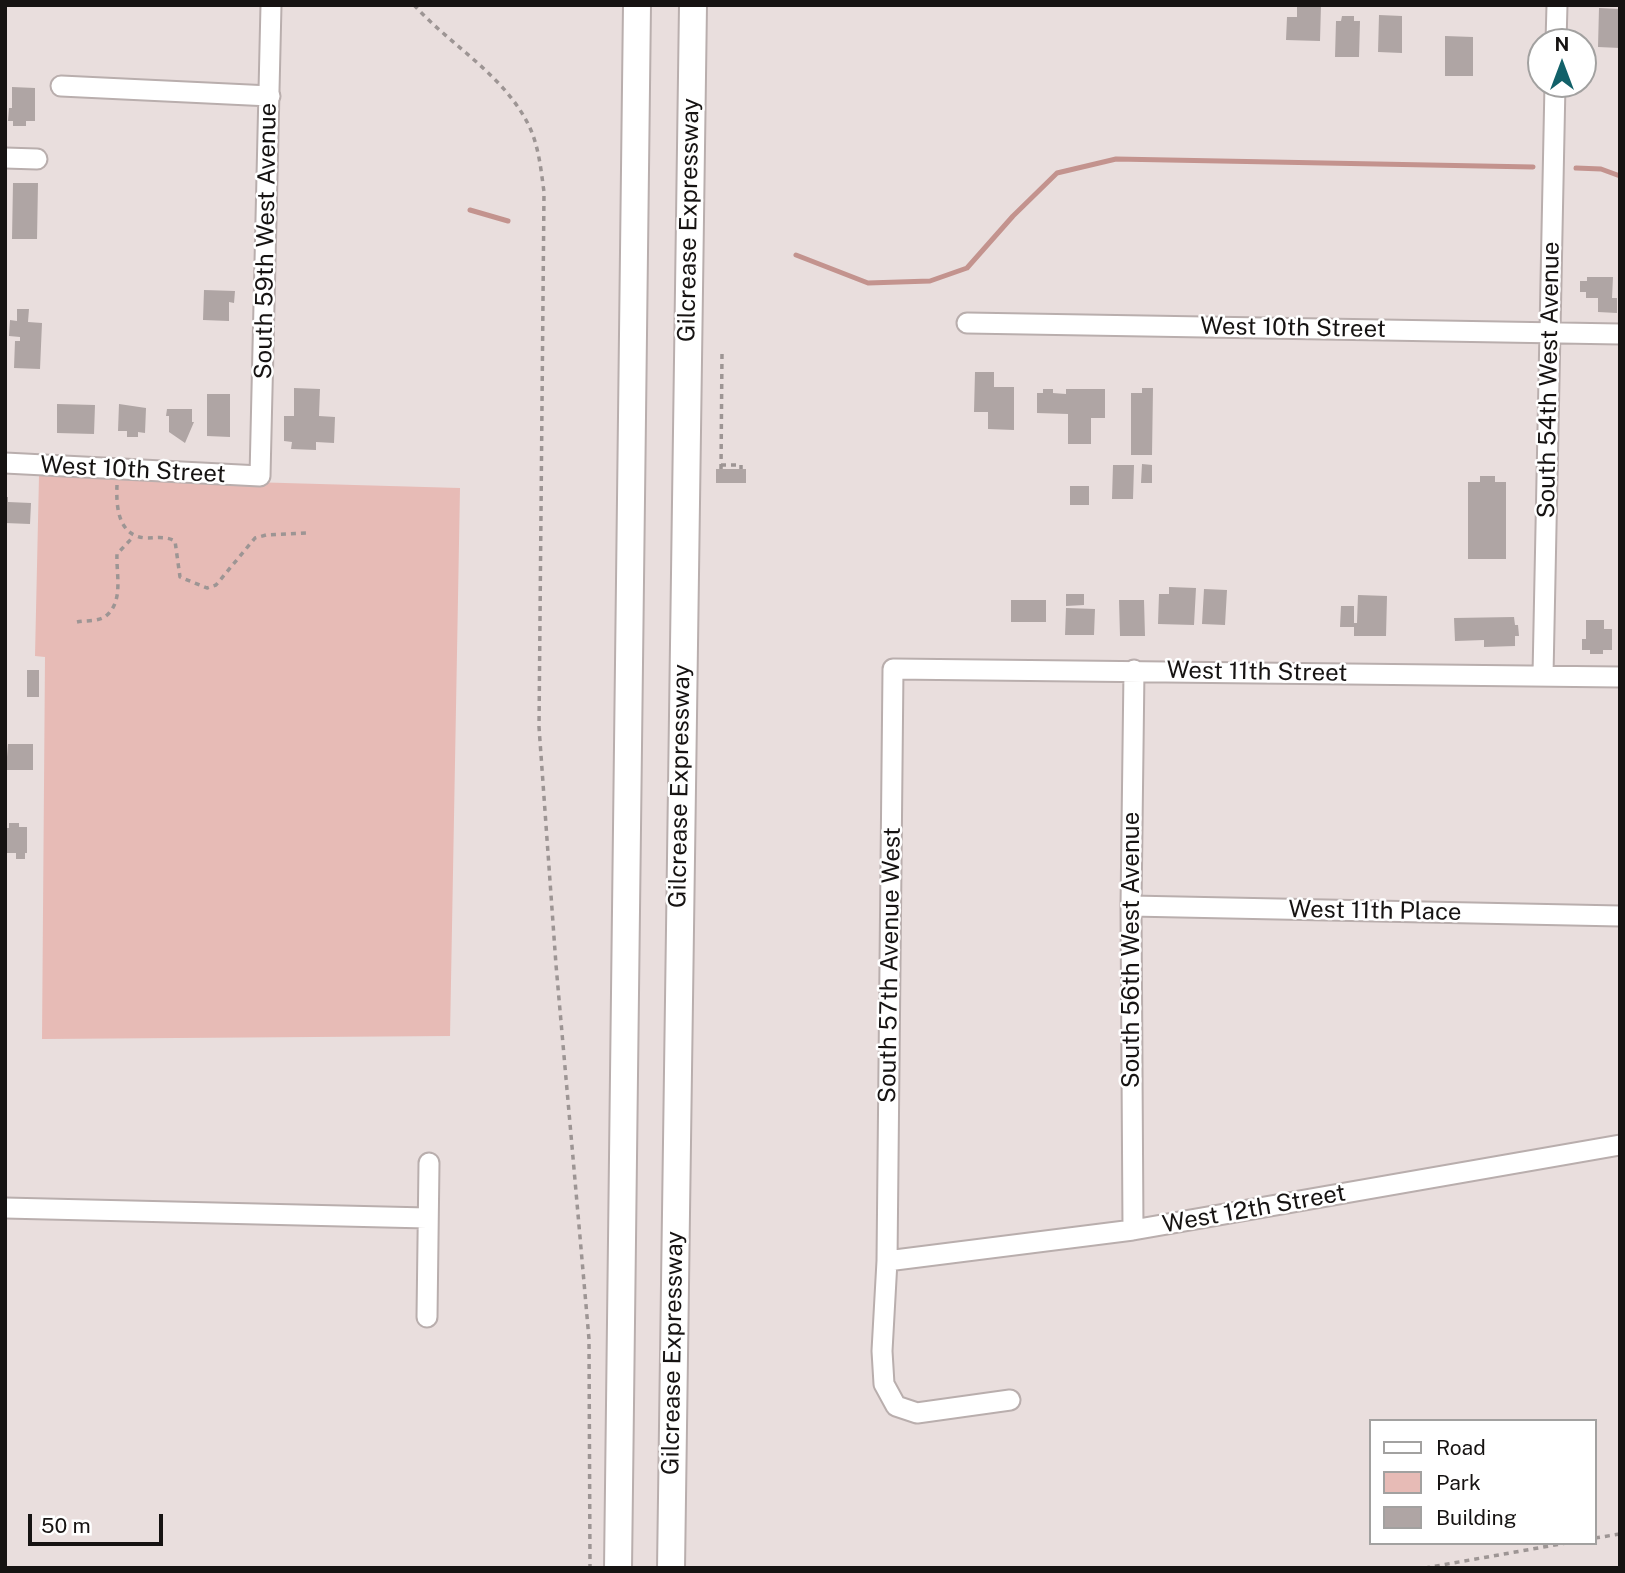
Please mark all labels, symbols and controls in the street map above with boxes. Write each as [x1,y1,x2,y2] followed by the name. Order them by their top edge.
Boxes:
[1527,28,1597,98] north arrow
[1555,33,1569,55] text: N
[672,98,706,342] street label: Gilcrease Expressway
[249,102,283,380] street label: South 59th West Avenue
[1532,241,1566,519] street label: South 54th West Avenue
[1200,312,1386,344] street label: West 10th Street
[39,451,227,489] street label: West 10th Street
[1166,656,1348,688] street label: West 11th Street
[663,664,697,908] street label: Gilcrease Expressway
[1118,812,1146,1088] street label: South 56th West Avenue
[873,827,907,1103] street label: South 57th Avenue West
[1288,895,1462,927] street label: West 11th Place
[1160,1179,1348,1239] street label: West 12th Street
[656,1231,690,1475] street label: Gilcrease Expressway
[1370,1419,1597,1545] legend
[1436,1435,1486,1460] text: Road
[1436,1470,1481,1495] text: Park
[32,1500,166,1544] scale bar
[1436,1505,1517,1530] text: Building
[41,1513,91,1538] text: 50 m

